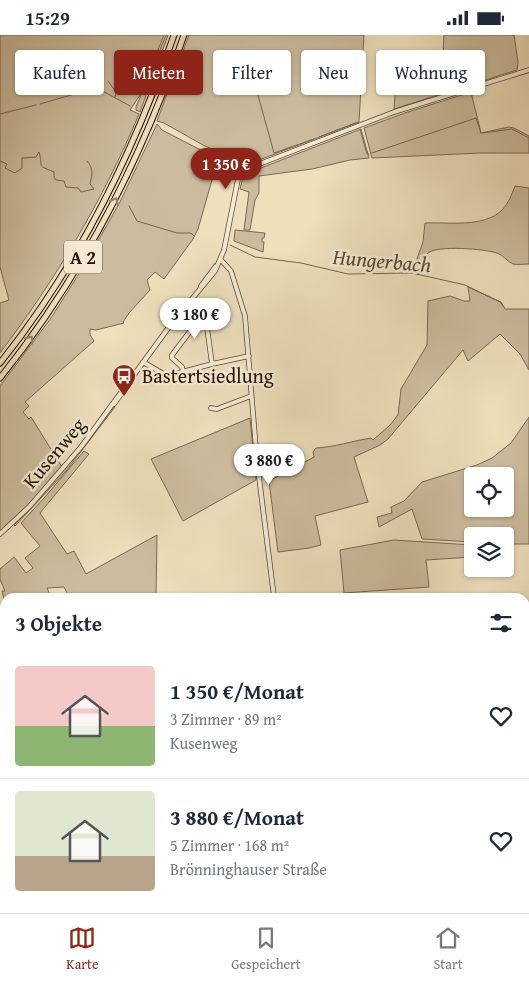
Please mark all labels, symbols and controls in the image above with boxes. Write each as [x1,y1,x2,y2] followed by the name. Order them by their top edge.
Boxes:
[25,4,70,32] text: 15:29
[15,50,104,95] chip: Kaufen
[114,50,203,95] chip: Mieten
[213,50,291,95] chip: Filter
[301,50,366,95] chip: Neu
[376,50,485,95] chip: Wohnung
[180,147,272,190] pin: 1 350 €
[202,152,250,176] text: 1 350 €
[108,197,118,206] one-way arrow
[64,241,102,273] road number: A 2
[331,241,433,280] water label: Hungerbach
[149,297,241,340] pin: 3 180 €
[171,302,219,326] text: 3 180 €
[24,336,32,345] one-way arrow
[142,361,274,390] place label: Bastertsiedlung
[111,363,137,397] bus stop icon: Bastertsiedlung
[15,411,92,494] street label: Kusenweg
[223,443,315,486] pin: 3 880 €
[245,448,293,472] text: 3 880 €
[464,467,514,577] map controls
[464,467,514,517] button: locate
[464,527,514,577] button: layers
[15,608,102,639] text: 3 Objekte
[487,609,515,637] icon: filters
[170,676,304,707] text: 1 350 €/Monat
[55,686,115,746] icon: home
[487,702,515,730] icon: heart
[170,707,282,731] text: 3 Zimmer · 89 m²
[170,731,237,755] text: Kusenweg
[170,802,304,833] text: 3 880 €/Monat
[55,811,115,871] icon: home
[487,827,515,855] icon: heart
[170,833,289,857] text: 5 Zimmer · 168 m²
[170,857,327,881] text: Brönninghauser Straße
[66,924,99,974] tab: Karte
[231,924,301,974] tab: Gespeichert
[434,924,463,974] tab: Start

